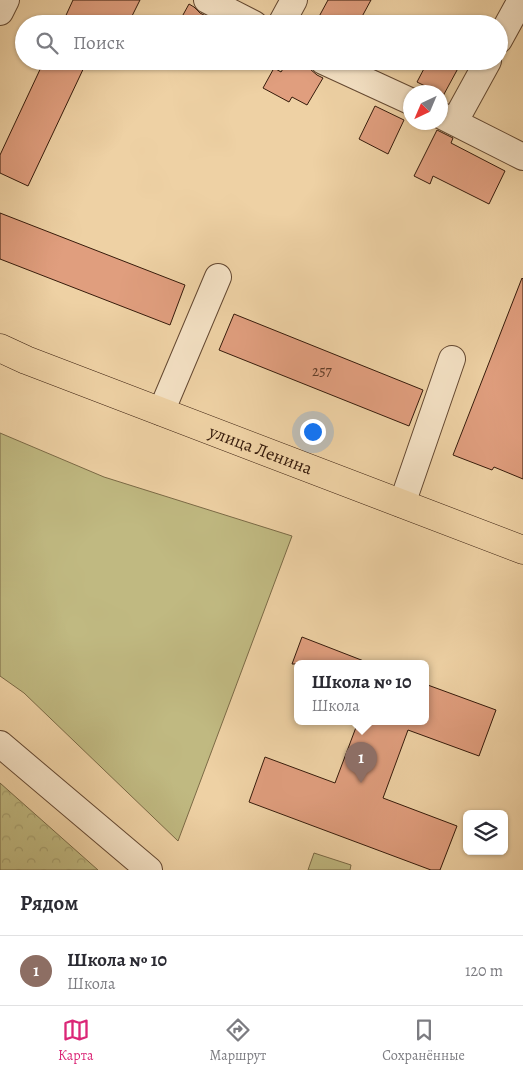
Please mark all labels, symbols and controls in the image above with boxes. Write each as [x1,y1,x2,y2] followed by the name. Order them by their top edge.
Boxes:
[15,15,508,70] search box
[33,29,61,57] icon: search
[73,30,125,56] text: Поиск
[403,85,448,130] north arrow
[312,361,333,381] house number: 257
[205,419,317,481] street label: улица Ленина
[300,419,326,445] your location
[294,660,429,725] popup
[311,669,412,695] text: Школа № 10
[311,695,360,717] text: Школа
[345,742,377,783] pin: 1
[463,810,508,855] map controls
[463,810,508,855] button: layers
[20,889,78,917] text: Рядом
[67,947,167,973] text: Школа № 10
[33,960,39,982] text: 1
[465,960,503,982] text: 120 m
[67,973,115,995] text: Школа
[58,1016,93,1065] tab: Карта
[210,1016,266,1065] tab: Маршрут
[382,1016,465,1065] tab: Сохранённые

